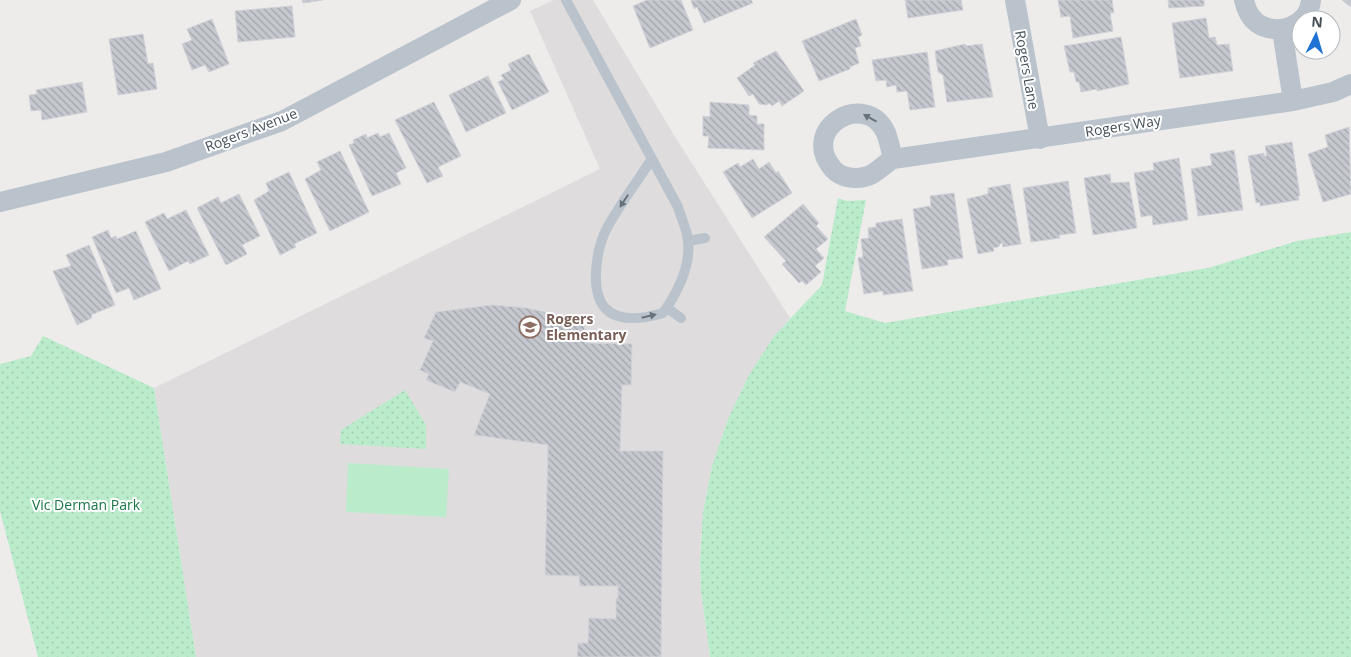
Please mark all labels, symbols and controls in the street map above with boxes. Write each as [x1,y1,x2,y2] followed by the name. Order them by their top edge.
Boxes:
[1291,10,1341,60] north arrow
[1311,12,1324,32] text: N
[1011,29,1044,111] street label: Rogers Lane
[202,103,300,156] street label: Rogers Avenue
[1084,110,1163,141] street label: Rogers Way
[864,114,877,123] one-way arrow
[619,194,629,208] one-way arrow
[546,309,626,344] place label: Rogers Elementary
[642,312,657,320] one-way arrow
[518,315,542,339] school or university icon: Rogers Elementary
[32,495,141,514] park label: Vic Derman Park

